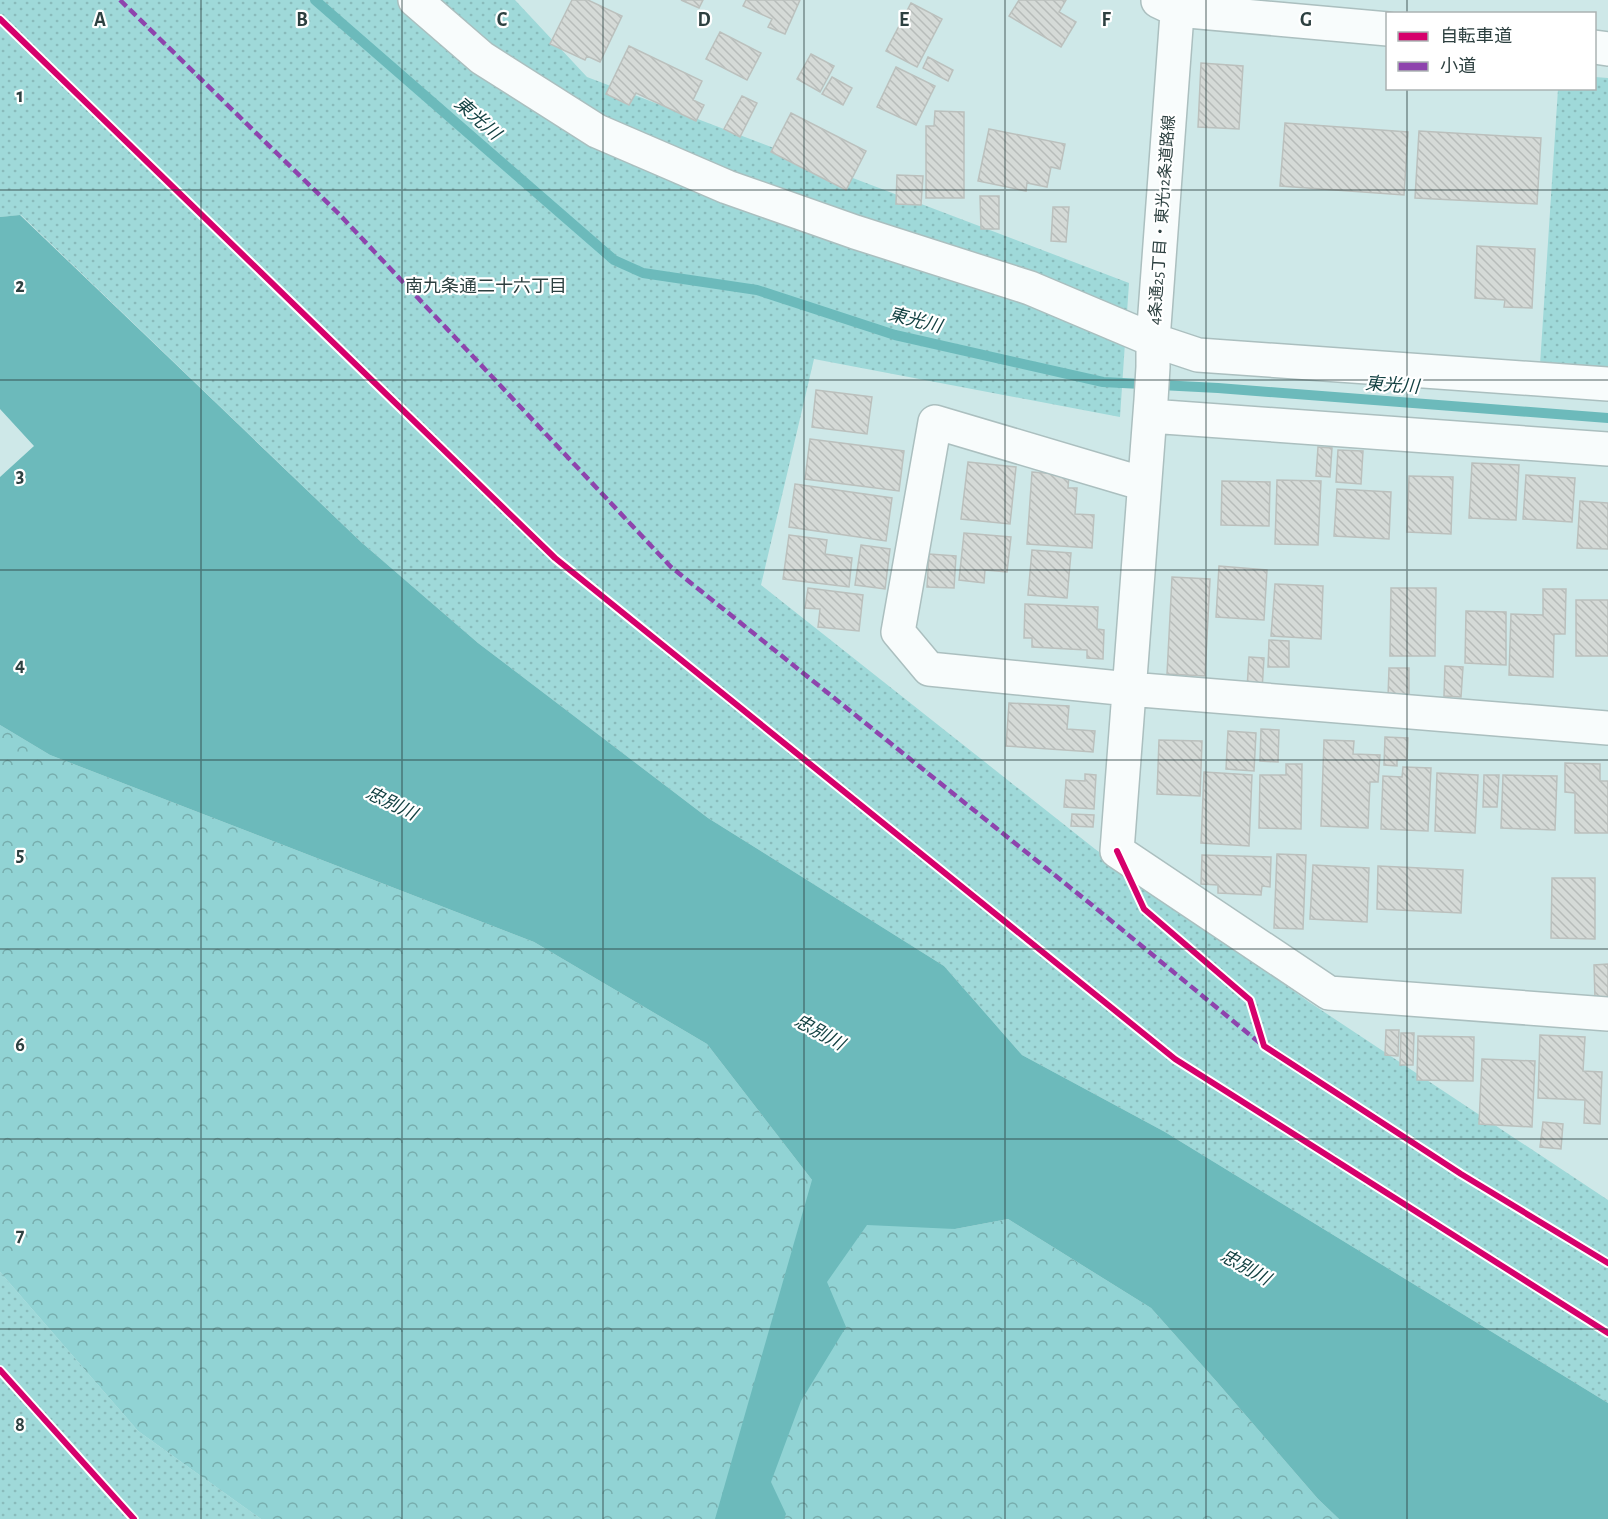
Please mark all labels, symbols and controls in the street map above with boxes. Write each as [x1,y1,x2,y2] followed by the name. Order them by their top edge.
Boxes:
[94,10,106,30] text: A
[296,10,308,30] text: B
[497,10,508,30] text: C
[697,10,711,30] text: D
[899,10,909,30] text: E
[1101,10,1111,30] text: F
[1300,10,1312,30] text: G
[1386,12,1596,90] legend
[1440,26,1512,46] text: 自転車道
[1440,56,1476,76] text: 小道
[16,86,24,106] text: 1
[451,93,506,145] water label: 東光川
[1146,114,1177,326] street label: 4条通25丁目・東光12条道路線
[15,276,25,296] text: 2
[405,277,567,296] district label: 南九条通二十六丁目
[887,304,946,337] water label: 東光川
[1364,373,1422,397] water label: 東光川
[16,466,24,486] text: 3
[15,655,25,675] text: 4
[363,782,422,825] water label: 忠別川
[16,845,24,865] text: 5
[791,1010,850,1055] water label: 忠別川
[15,1035,25,1055] text: 6
[16,1225,25,1245] text: 7
[1217,1245,1276,1290] water label: 忠別川
[15,1415,25,1435] text: 8

